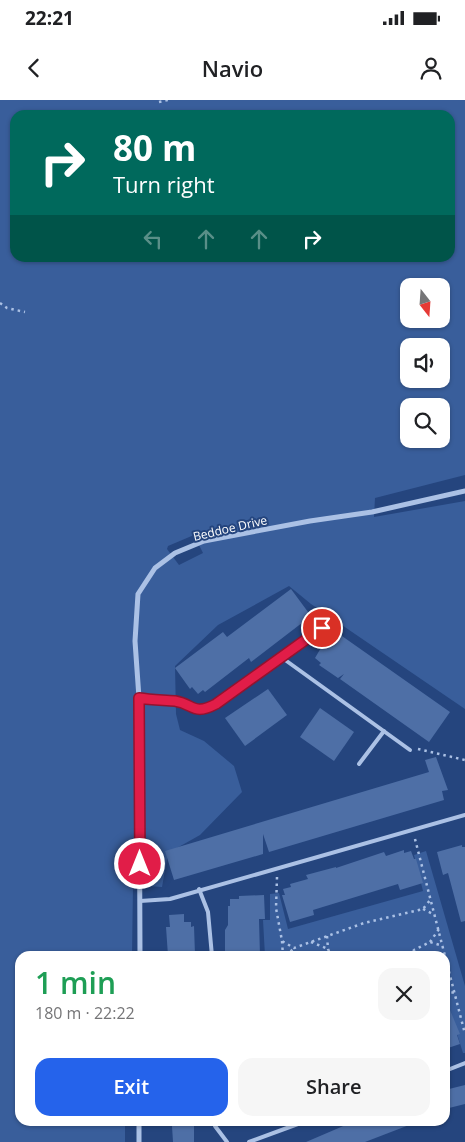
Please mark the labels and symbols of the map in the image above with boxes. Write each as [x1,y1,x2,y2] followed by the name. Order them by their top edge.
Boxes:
[400,278,450,328] north arrow
[191,511,269,545] street label: Beddoe Drive
[301,607,343,649] pin
[113,837,165,889] position arrow

